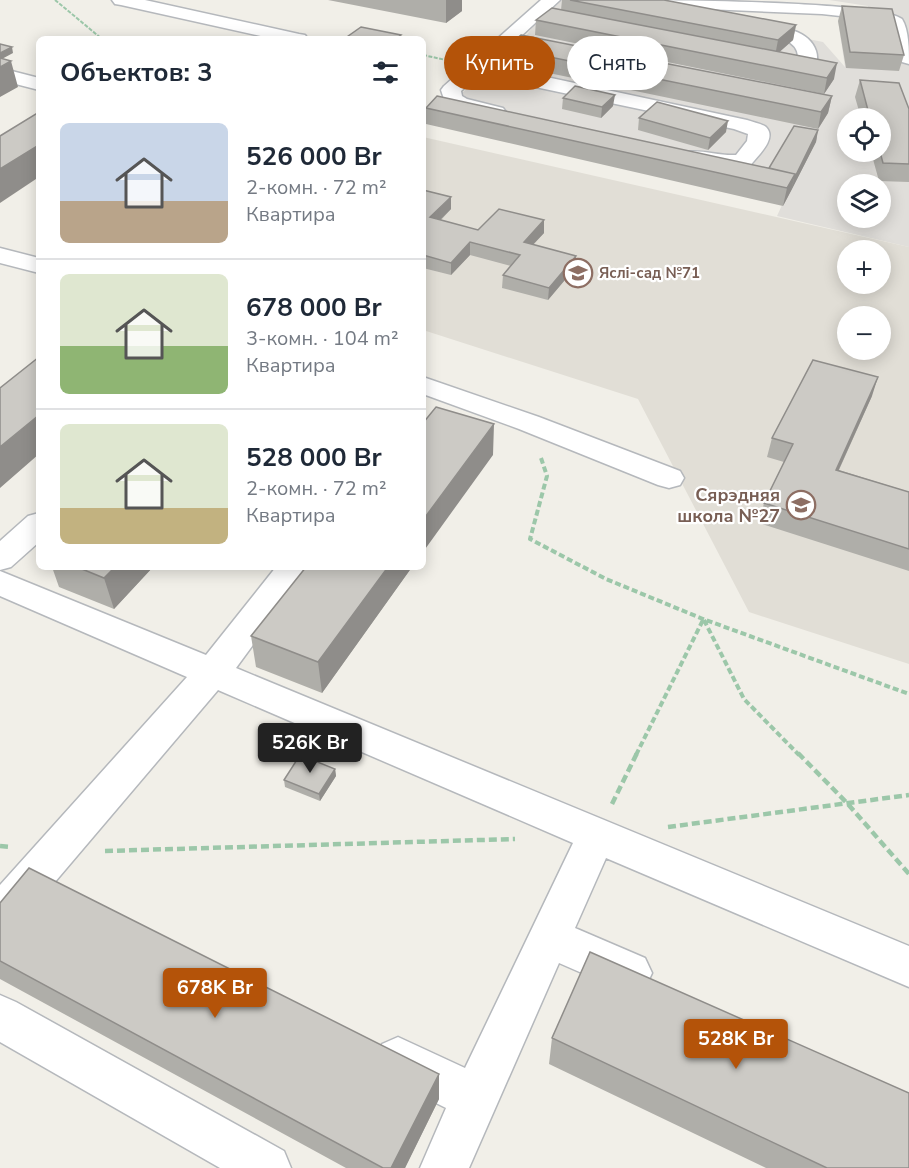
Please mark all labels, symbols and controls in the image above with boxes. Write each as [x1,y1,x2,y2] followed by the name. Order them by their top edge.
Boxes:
[444,36,555,90] chip: Купить
[567,36,668,90] chip: Снять
[60,55,213,90] text: Объектов: 3
[369,56,402,89] icon: filters
[837,108,891,360] map controls
[837,108,891,162] button: locate
[246,139,382,174] text: 526 000 Br
[108,147,180,219] icon: home
[246,174,387,201] text: 2-комн. · 72 m²
[837,174,891,228] button: layers
[246,201,336,228] text: Квартира
[837,240,891,294] button: +
[562,257,594,289] school or university icon: Яслі-сад №71
[599,263,700,283] place label: Яслі-сад №71
[246,290,382,325] text: 678 000 Br
[108,298,180,370] icon: home
[837,306,891,360] button: −
[246,325,399,352] text: 3-комн. · 104 m²
[246,352,336,379] text: Квартира
[246,440,382,475] text: 528 000 Br
[108,448,180,520] icon: home
[246,475,387,502] text: 2-комн. · 72 m²
[677,483,780,528] place label: Сярэдняя школа №27
[785,489,817,521] school or university icon: Сярэдняя школа №27
[246,502,336,529] text: Квартира
[255,723,365,774] pin: 526K Br
[272,729,348,756] text: 526K Br
[160,968,270,1019] pin: 678K Br
[177,974,253,1001] text: 678K Br
[681,1019,791,1070] pin: 528K Br
[698,1025,774,1052] text: 528K Br

